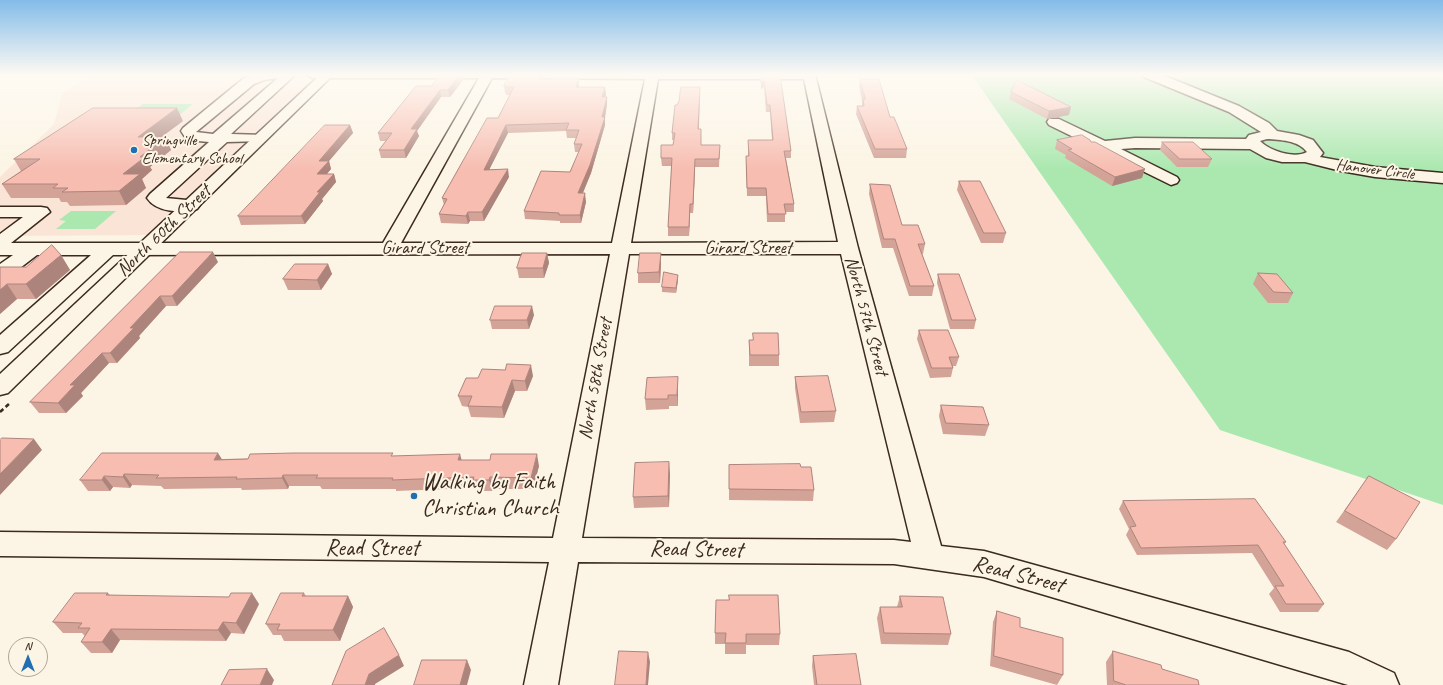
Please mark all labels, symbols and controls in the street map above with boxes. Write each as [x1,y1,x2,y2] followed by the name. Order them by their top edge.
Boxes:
[142,131,242,169] place label: Springville Elementary School
[129,145,139,155] marker: Springville Elementary School
[1335,156,1415,184] street label: Hanover Circle
[112,180,216,282] street label: North 60th Street
[381,237,469,259] street label: Girard Street
[704,237,792,259] street label: Girard Street
[839,254,893,378] street label: North 57th Street
[574,317,618,441] street label: North 58th Street
[422,469,559,523] place label: Walking by Faith Christian Church
[409,491,419,501] marker: Walking by Faith Christian Church
[325,535,419,563] street label: Read Street
[649,535,743,565] street label: Read Street
[969,550,1067,600] street label: Read Street
[8,637,48,677] north arrow
[25,639,31,653] text: N

